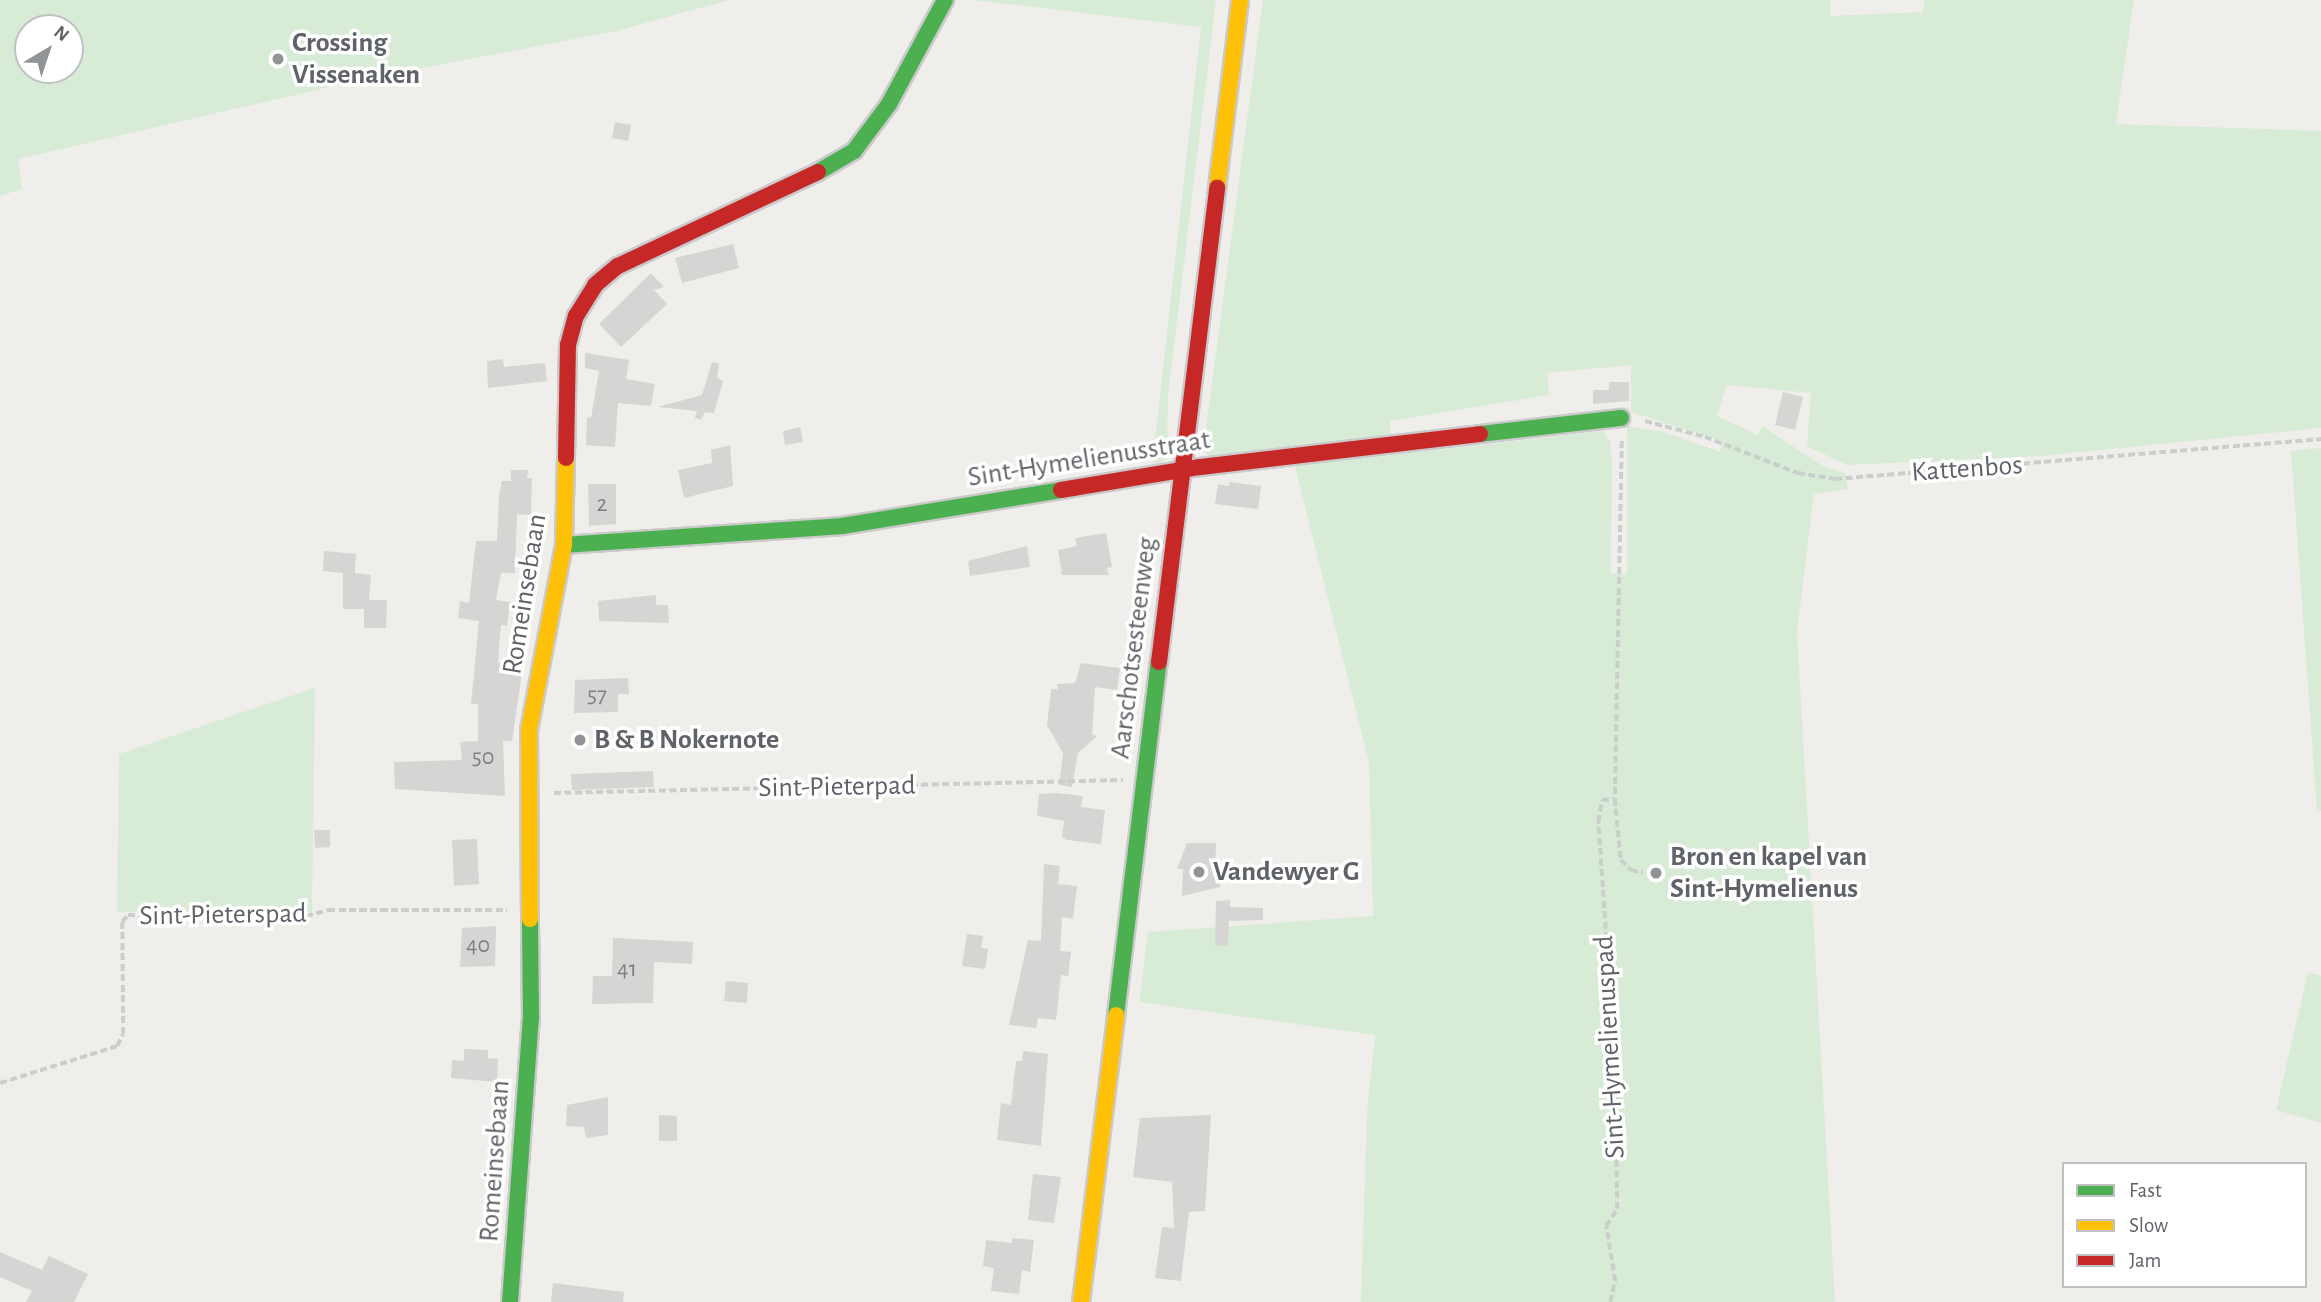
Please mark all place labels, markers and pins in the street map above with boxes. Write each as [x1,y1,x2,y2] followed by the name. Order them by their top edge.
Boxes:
[292,26,420,92] place label: Crossing Vissenaken
[270,51,286,67] marker: Crossing Vissenaken
[594,723,779,757] place label: B & B Nokernote
[572,732,588,748] marker: B & B Nokernote
[1670,840,1867,906] place label: Bron en kapel van Sint-Hymelienus
[1213,855,1360,889] place label: Vandewyer G
[1191,864,1207,880] marker: Vandewyer G
[1648,865,1664,881] marker: Bron en kapel van Sint-Hymelienus

